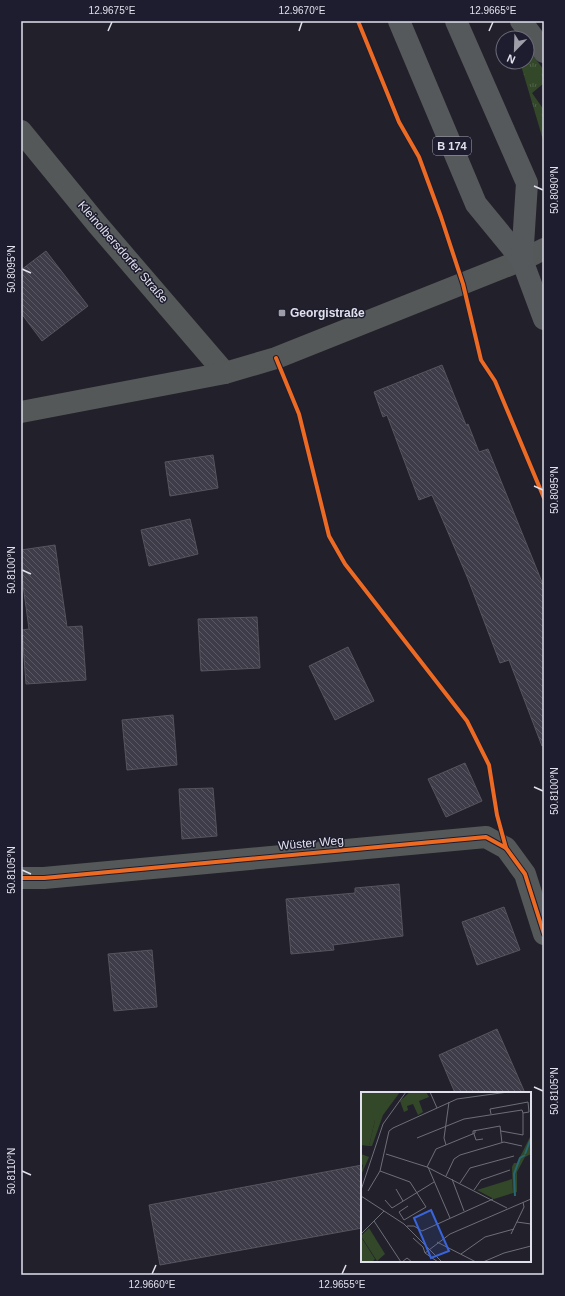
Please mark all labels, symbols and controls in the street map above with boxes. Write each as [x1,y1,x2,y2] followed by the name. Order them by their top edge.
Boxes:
[89,5,136,16] text: 12.9675°E
[279,5,326,16] text: 12.9670°E
[470,5,517,16] text: 12.9665°E
[495,30,535,70] north arrow
[505,52,517,66] text: N
[433,137,471,155] road number: B 174
[549,166,560,214] text: 50.8090°N
[75,198,171,306] street label: Kleinolbersdorfer Straße
[6,245,17,293] text: 50.8095°N
[290,306,365,320] place label: Georgistraße
[277,308,287,318] marker: Georgistraße
[549,466,560,514] text: 50.8095°N
[6,546,17,594] text: 50.8100°N
[549,767,560,815] text: 50.8100°N
[278,833,344,853] street label: Wüster Weg
[6,846,17,894] text: 50.8105°N
[549,1067,560,1115] text: 50.8105°N
[361,1092,531,1262] inset map
[6,1148,17,1194] text: 50.8110°N
[129,1279,176,1290] text: 12.9660°E
[319,1279,366,1290] text: 12.9655°E

